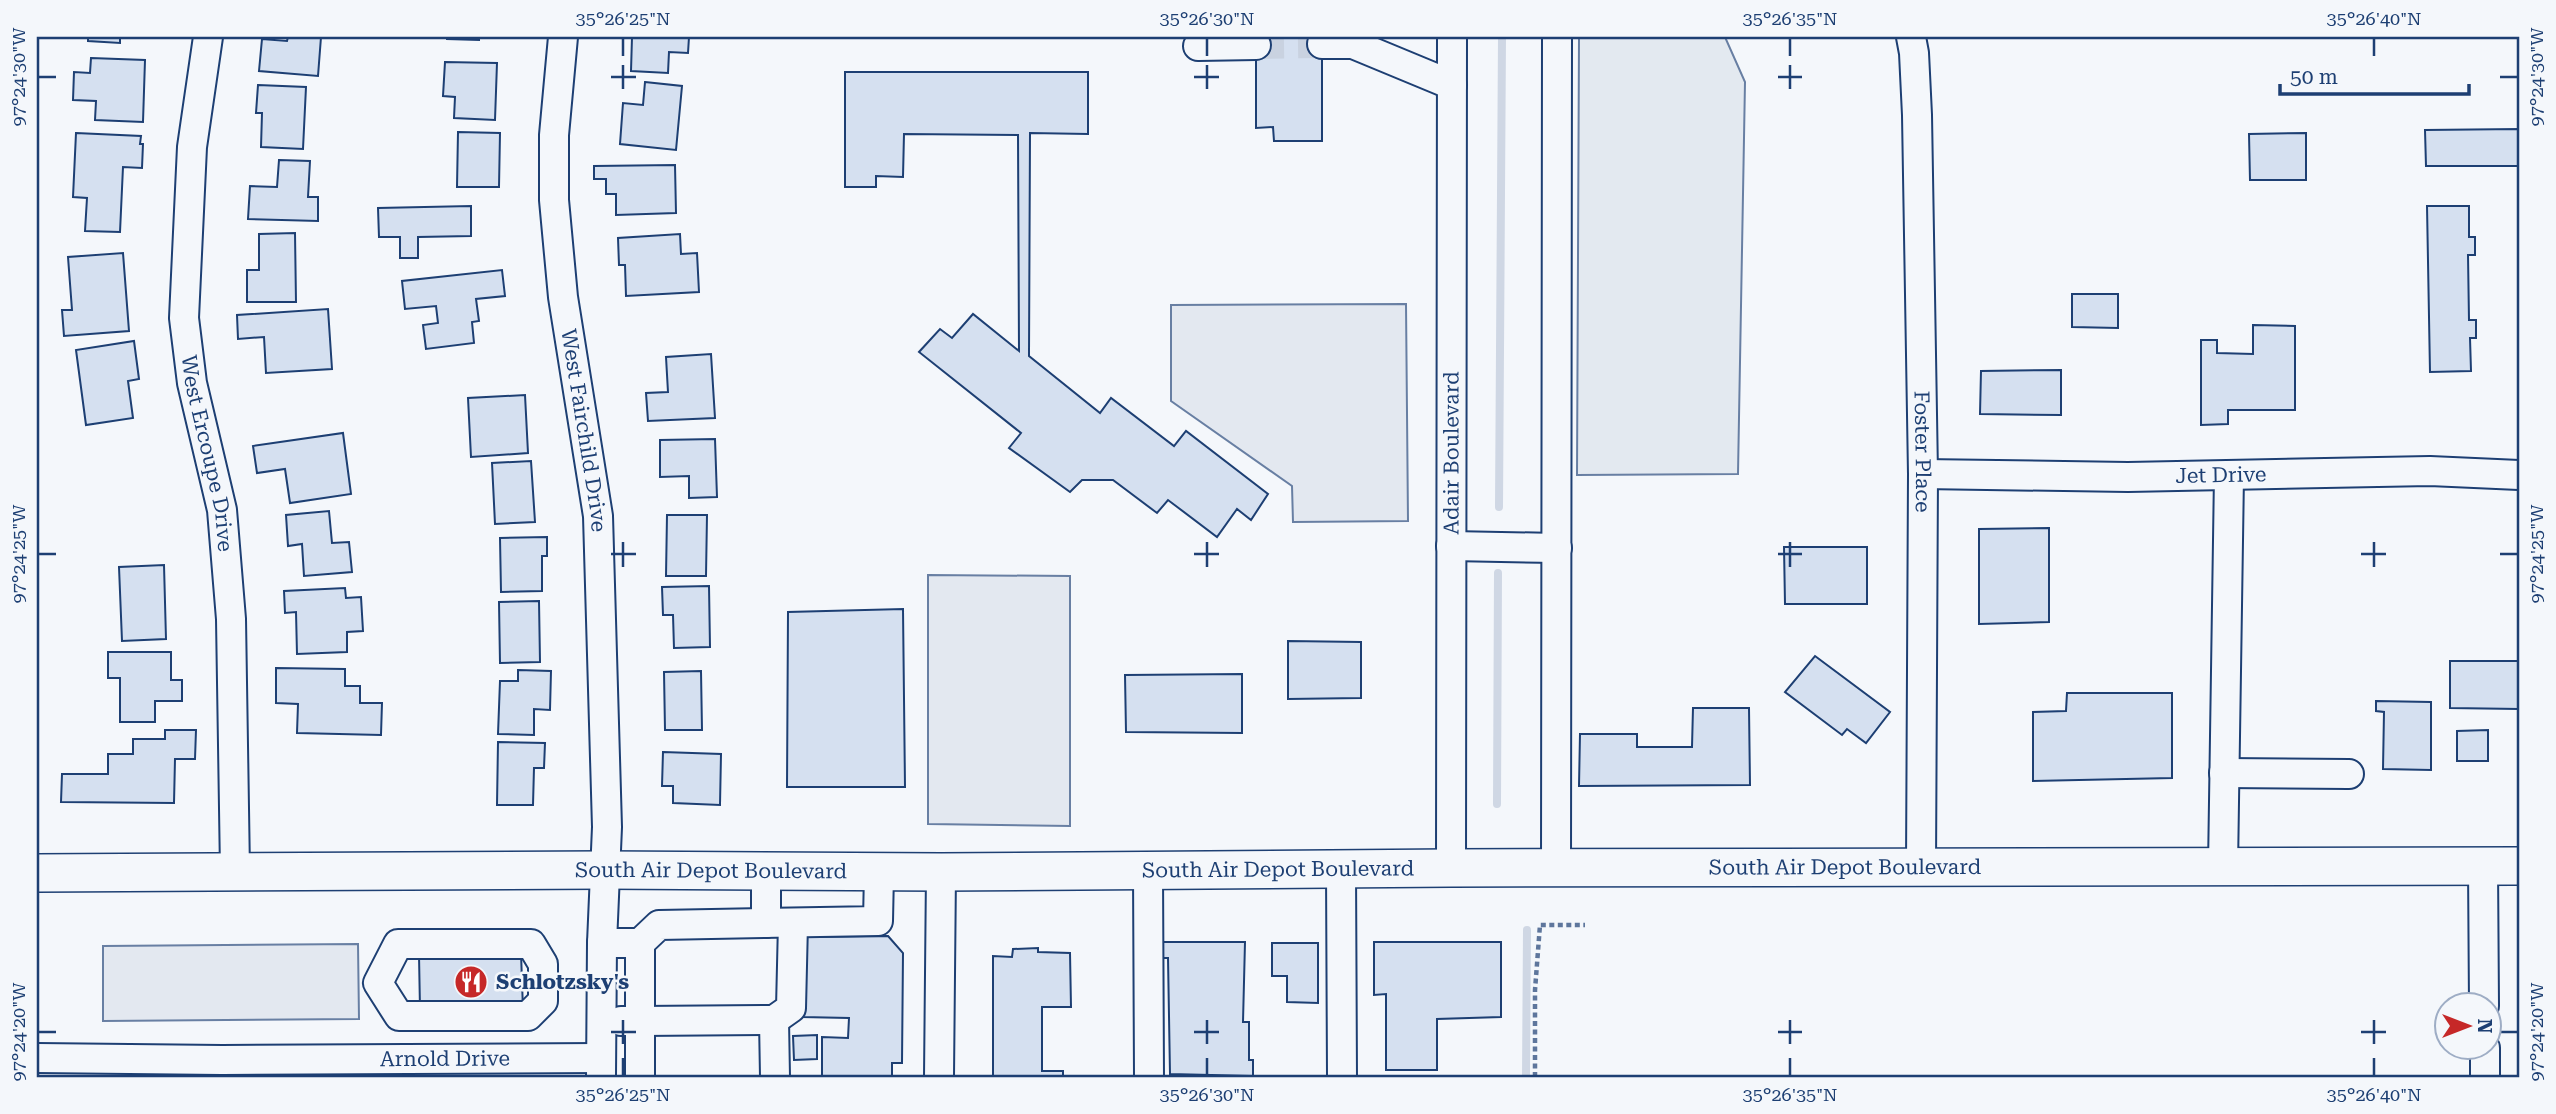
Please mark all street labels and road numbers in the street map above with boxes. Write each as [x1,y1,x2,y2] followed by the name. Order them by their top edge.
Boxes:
[556,327,611,532] street label: West Fairchild Drive
[177,354,237,553] street label: West Ercoupe Drive
[1439,371,1464,535] street label: Adair Boulevard
[1910,390,1935,513] street label: Foster Place
[2175,462,2267,488] street label: Jet Drive
[1709,855,1982,880] street label: South Air Depot Boulevard
[1142,856,1415,882] street label: South Air Depot Boulevard
[575,858,848,883] street label: South Air Depot Boulevard
[380,1046,510,1071] street label: Arnold Drive

